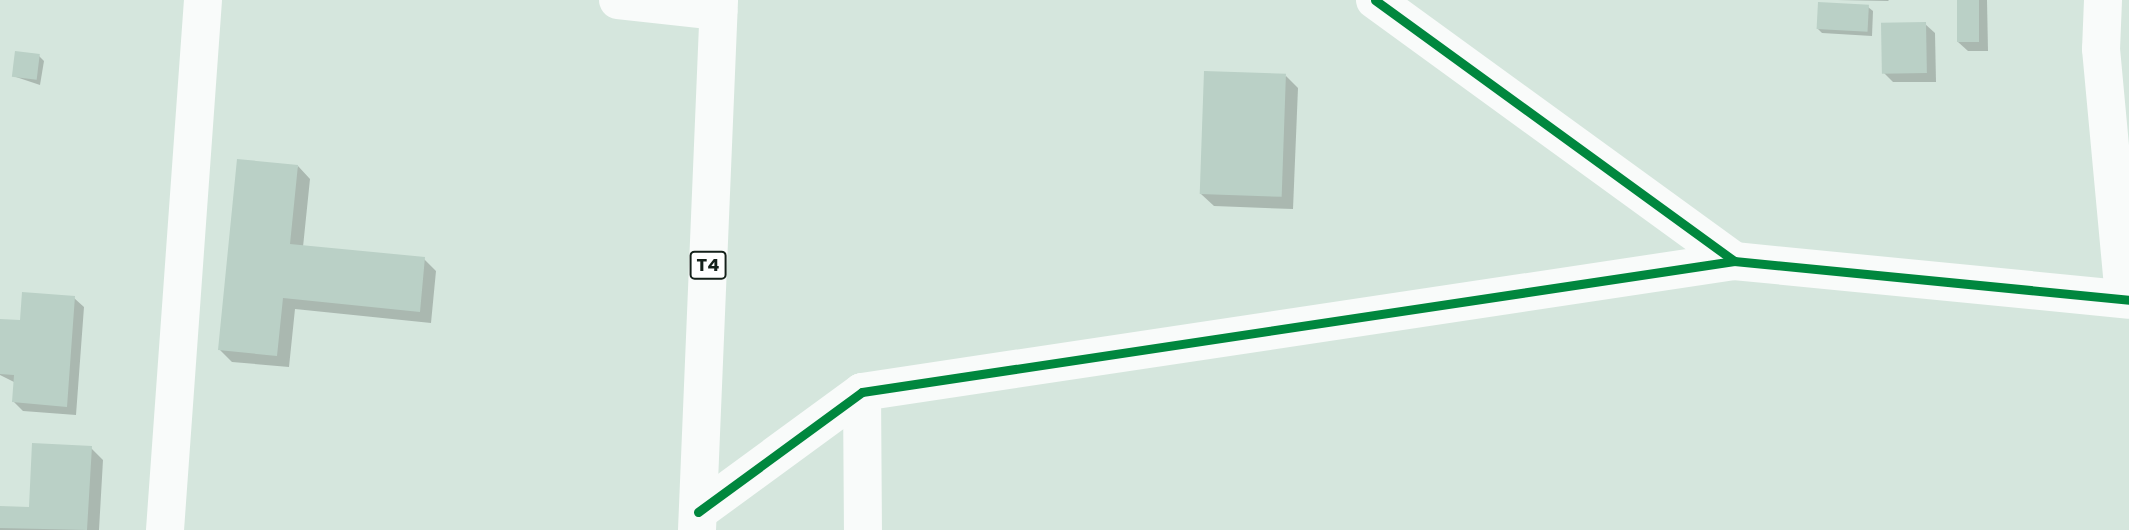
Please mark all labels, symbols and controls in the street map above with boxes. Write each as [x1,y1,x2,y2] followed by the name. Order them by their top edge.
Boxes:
[689,250,727,279] road number: T4

